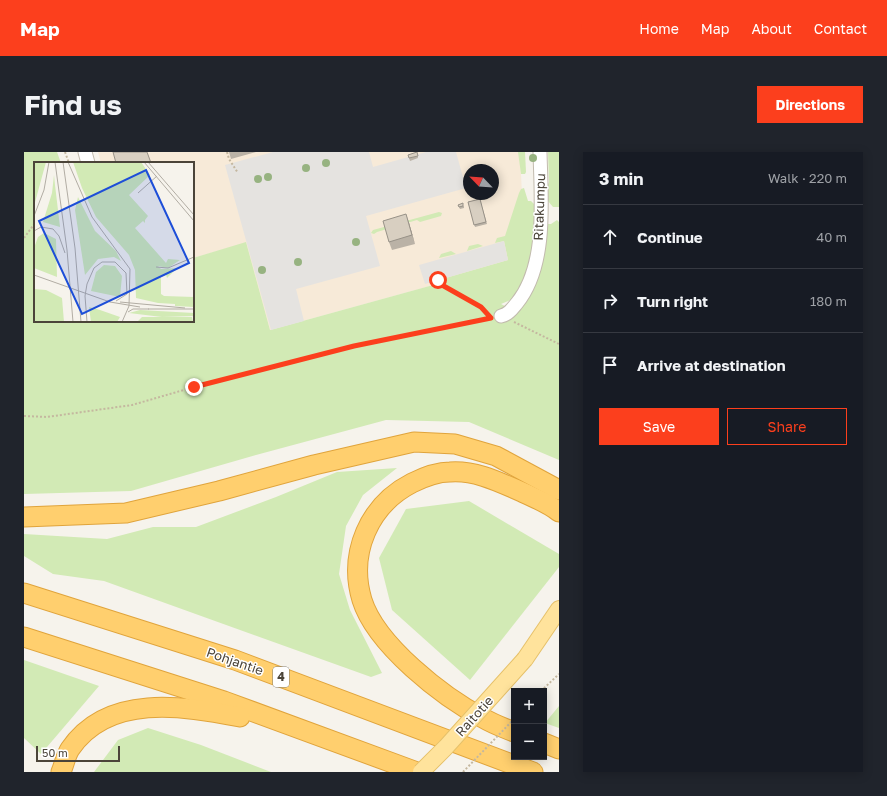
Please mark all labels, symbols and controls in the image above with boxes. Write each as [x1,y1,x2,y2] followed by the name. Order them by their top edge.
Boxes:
[20,17,60,40] text: Map
[639,20,679,37] text: Home
[701,20,729,37] text: Map
[751,20,792,37] text: About
[814,20,867,37] text: Contact
[757,86,863,123] button: Directions
[24,88,122,121] text: Find us
[34,162,194,322] inset map
[463,164,499,200] north arrow
[599,168,643,189] text: 3 min
[768,170,847,186] text: Walk · 220 m
[530,173,548,241] street label: Ritakumpu
[599,226,621,248] icon: ahead
[637,228,703,246] text: Continue
[816,229,847,245] text: 40 m
[429,271,447,289] route start
[599,290,621,312] icon: right
[637,292,708,310] text: Turn right
[810,293,847,309] text: 180 m
[599,354,621,376] icon: arrive
[637,356,786,374] text: Arrive at destination
[185,378,203,396] route end
[599,408,719,445] button: Save
[727,408,847,445] button: Share
[204,644,266,678] street label: Pohjantie
[273,667,289,687] road number: 4
[511,688,547,760] map controls
[511,688,547,724] button: +
[452,693,496,739] street label: Raitotie
[511,724,547,760] button: −
[36,744,120,763] scale bar
[42,746,68,759] text: 50 m

